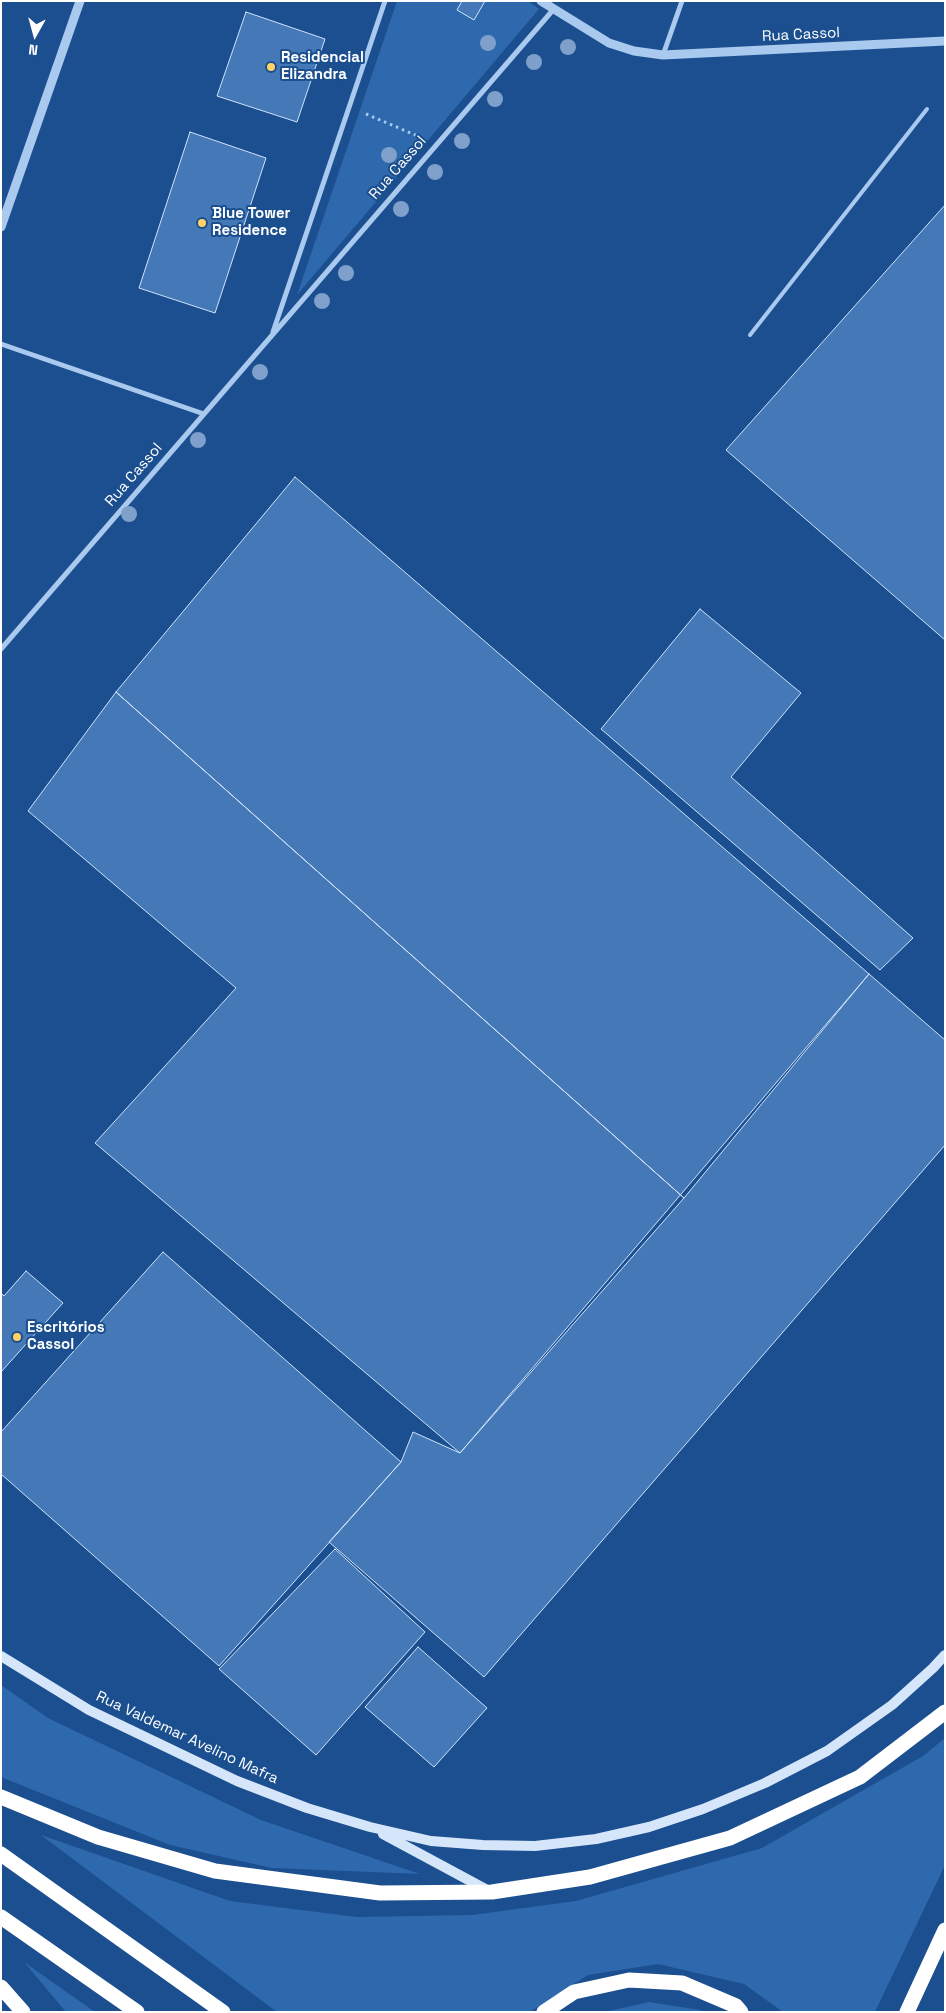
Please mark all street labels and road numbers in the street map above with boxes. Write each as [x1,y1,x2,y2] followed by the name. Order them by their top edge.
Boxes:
[762,24,840,46] street label: Rua Cassol
[366,133,430,203] street label: Rua Cassol
[102,440,166,510] street label: Rua Cassol
[93,1688,281,1788] street label: Rua Valdemar Avelino Mafra

